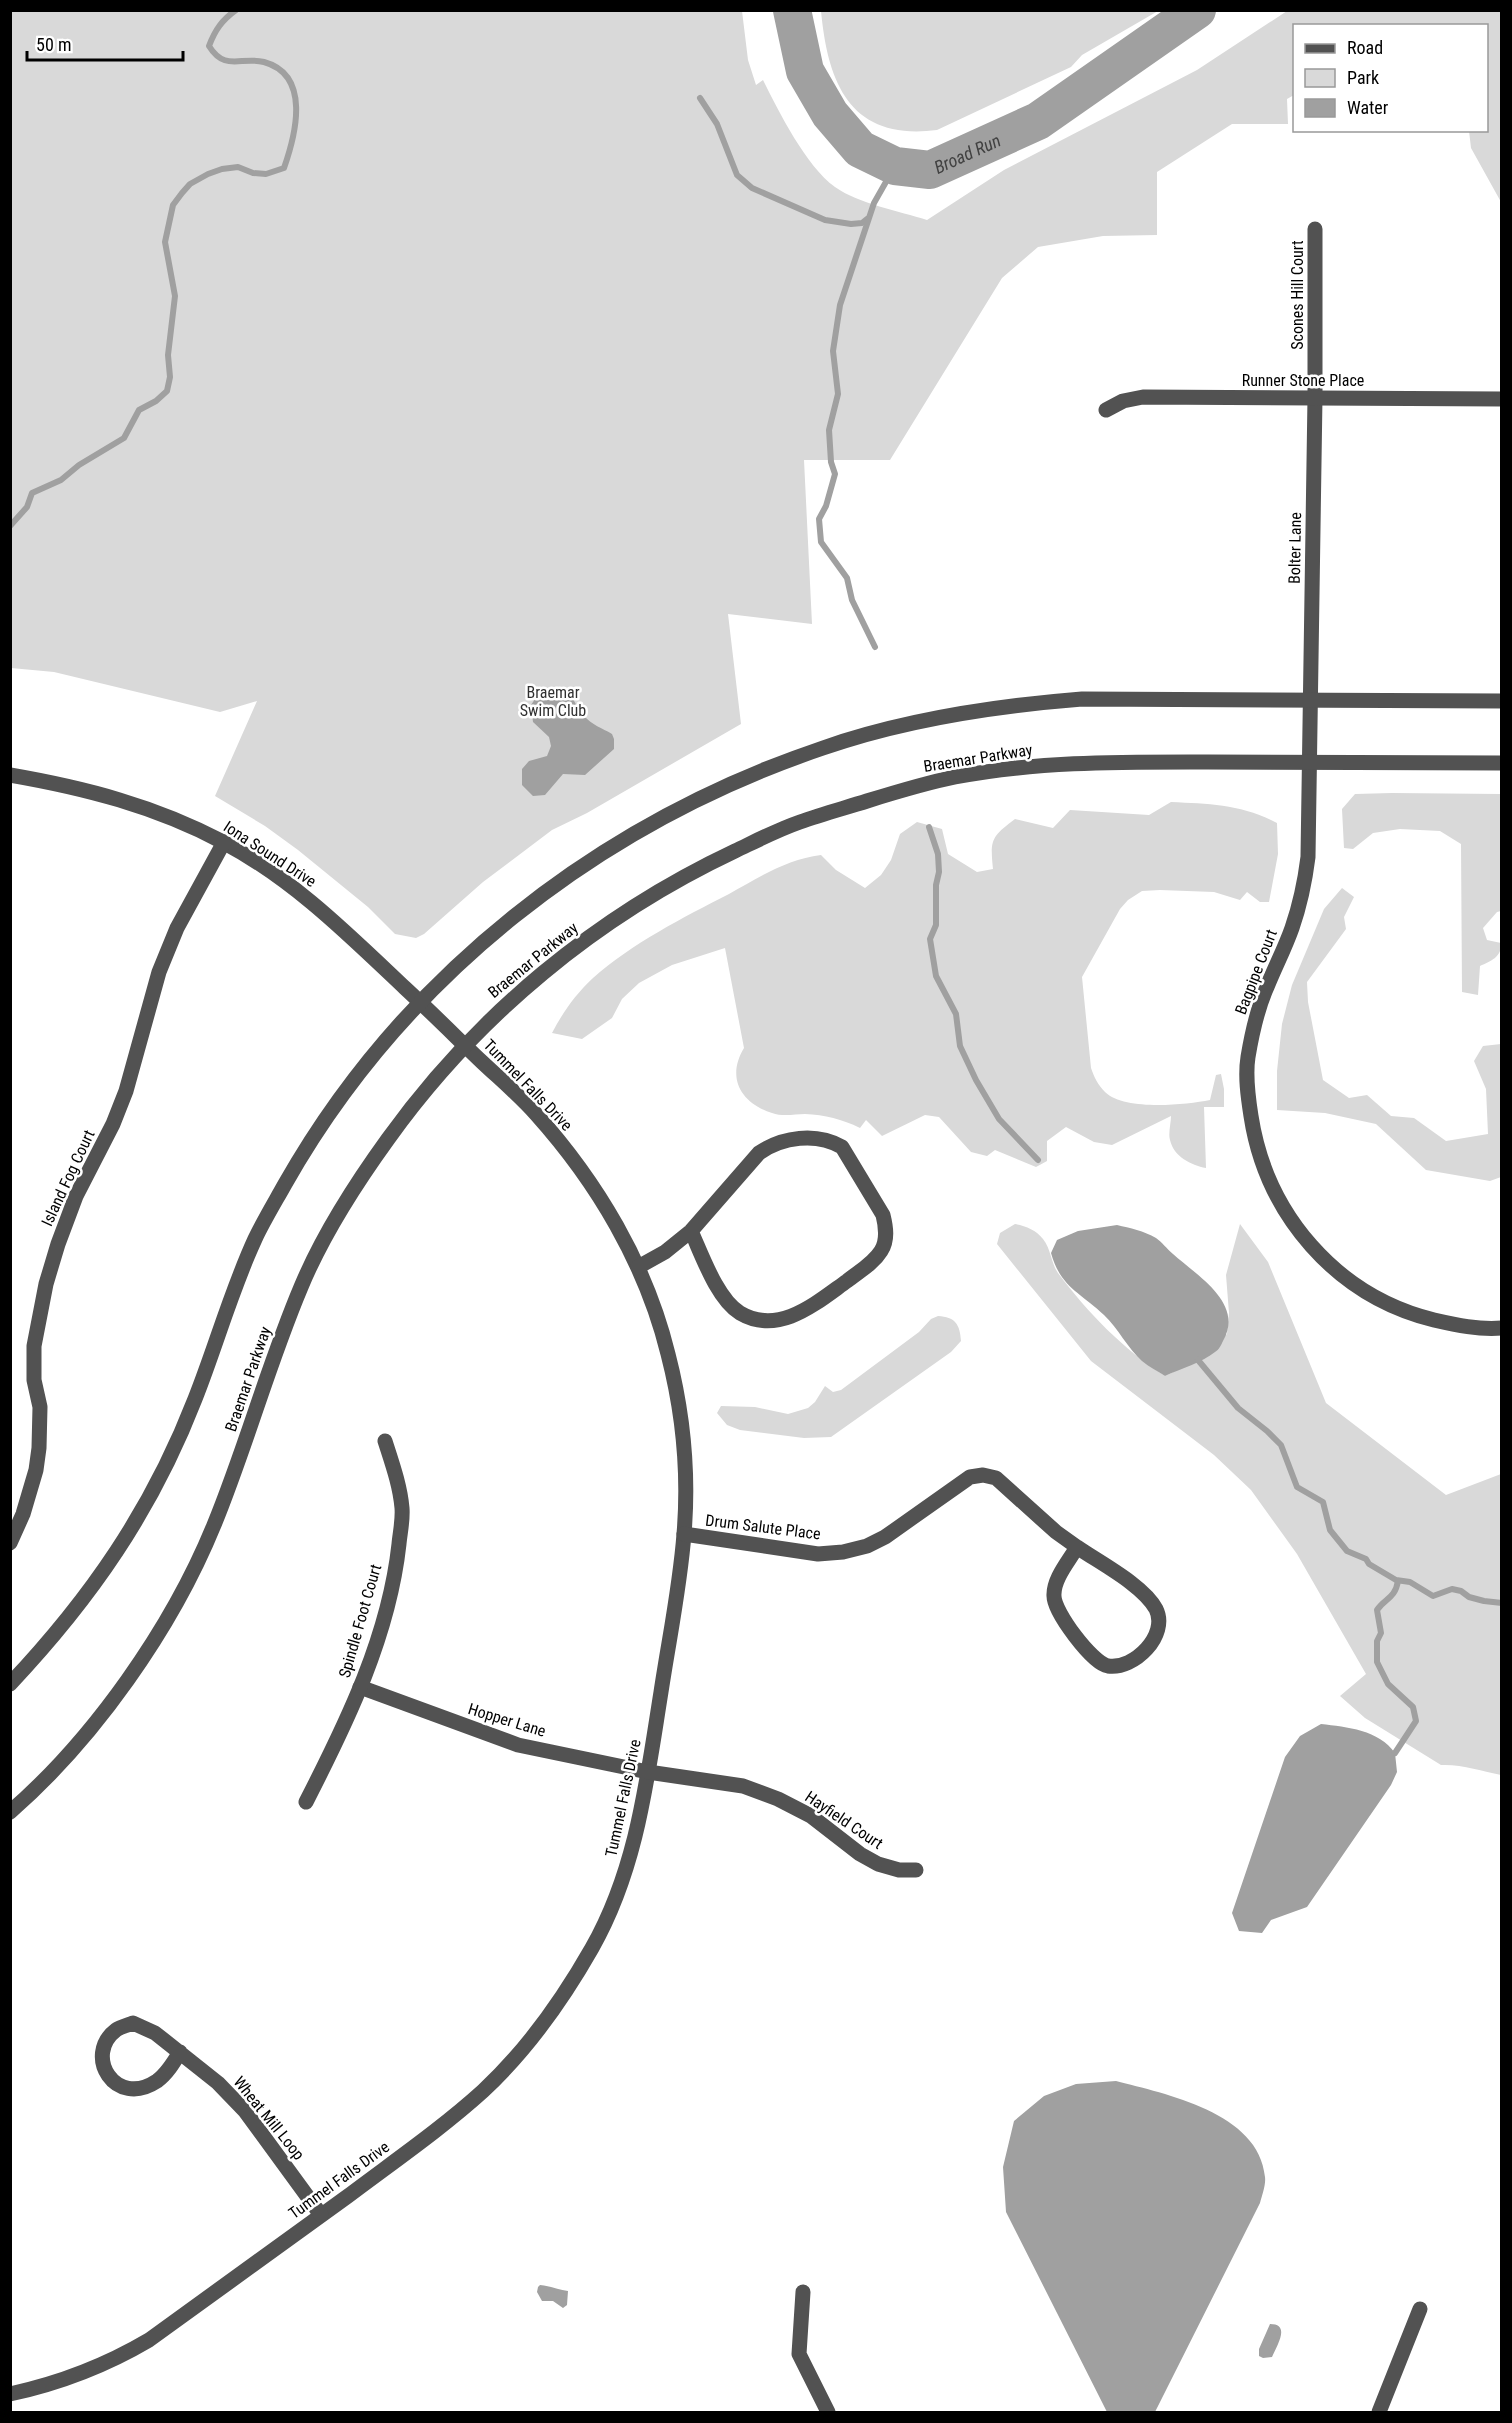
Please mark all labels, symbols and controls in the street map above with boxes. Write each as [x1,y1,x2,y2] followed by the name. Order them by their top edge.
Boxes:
[27,24,183,62] scale bar
[1293,24,1488,132] legend
[36,34,71,55] text: 50 m
[1347,37,1383,58] text: Road
[1347,67,1379,88] text: Park
[1347,97,1389,118] text: Water
[930,129,1004,177] water label: Broad Run
[1288,240,1307,350] street label: Scones Hill Court
[1242,371,1364,390] street label: Runner Stone Place
[1285,512,1305,584] street label: Bolter Lane
[520,683,586,720] park label: Braemar Swim Club
[922,740,1034,776] street label: Braemar Parkway
[220,817,320,891] street label: Iona Sound Drive
[484,918,582,1002] street label: Braemar Parkway
[1231,926,1281,1017] street label: Bagpipe Court
[480,1035,576,1135] street label: Tummel Falls Drive
[37,1127,99,1229] street label: Island Fog Court
[221,1324,275,1434] street label: Braemar Parkway
[704,1511,822,1543] street label: Drum Salute Place
[335,1562,385,1680] street label: Spindle Foot Court
[466,1699,548,1741] street label: Hopper Lane
[601,1738,645,1858] street label: Tummel Falls Drive
[802,1787,887,1853] street label: Hayfield Court
[230,2072,308,2164] street label: Wheat Mill Loop
[285,2137,393,2223] street label: Tummel Falls Drive

